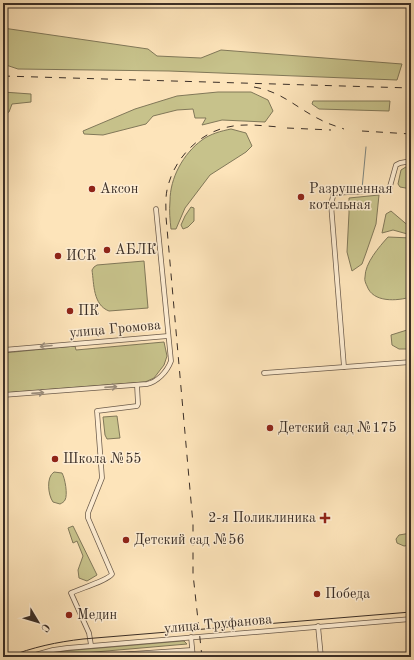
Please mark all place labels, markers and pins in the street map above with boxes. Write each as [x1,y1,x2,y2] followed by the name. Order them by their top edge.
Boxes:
[100,182,139,196] place label: Аксон
[309,182,393,212] place label: Разрушенная котельная
[87,184,97,194] marker: Аксон
[296,192,306,202] marker: Разрушенная котельная
[115,243,157,257] place label: АБЛК
[102,245,112,255] marker: АБЛК
[66,249,96,263] place label: ИСК
[53,251,63,261] marker: ИСК
[78,304,99,318] place label: ПК
[65,306,75,316] marker: ПК
[278,421,397,435] place label: Детский сад №175
[265,423,275,433] marker: Детский сад №175
[63,452,141,466] place label: Школа №55
[50,454,60,464] marker: Школа №55
[208,511,316,525] place label: 2-я Поликлиника
[319,512,331,524] marker: 2-я Поликлиника
[134,533,245,547] place label: Детский сад №56
[121,535,131,545] marker: Детский сад №56
[325,587,370,601] place label: Победа
[312,589,322,599] marker: Победа
[77,608,118,622] place label: Медин
[64,610,74,620] marker: Медин

